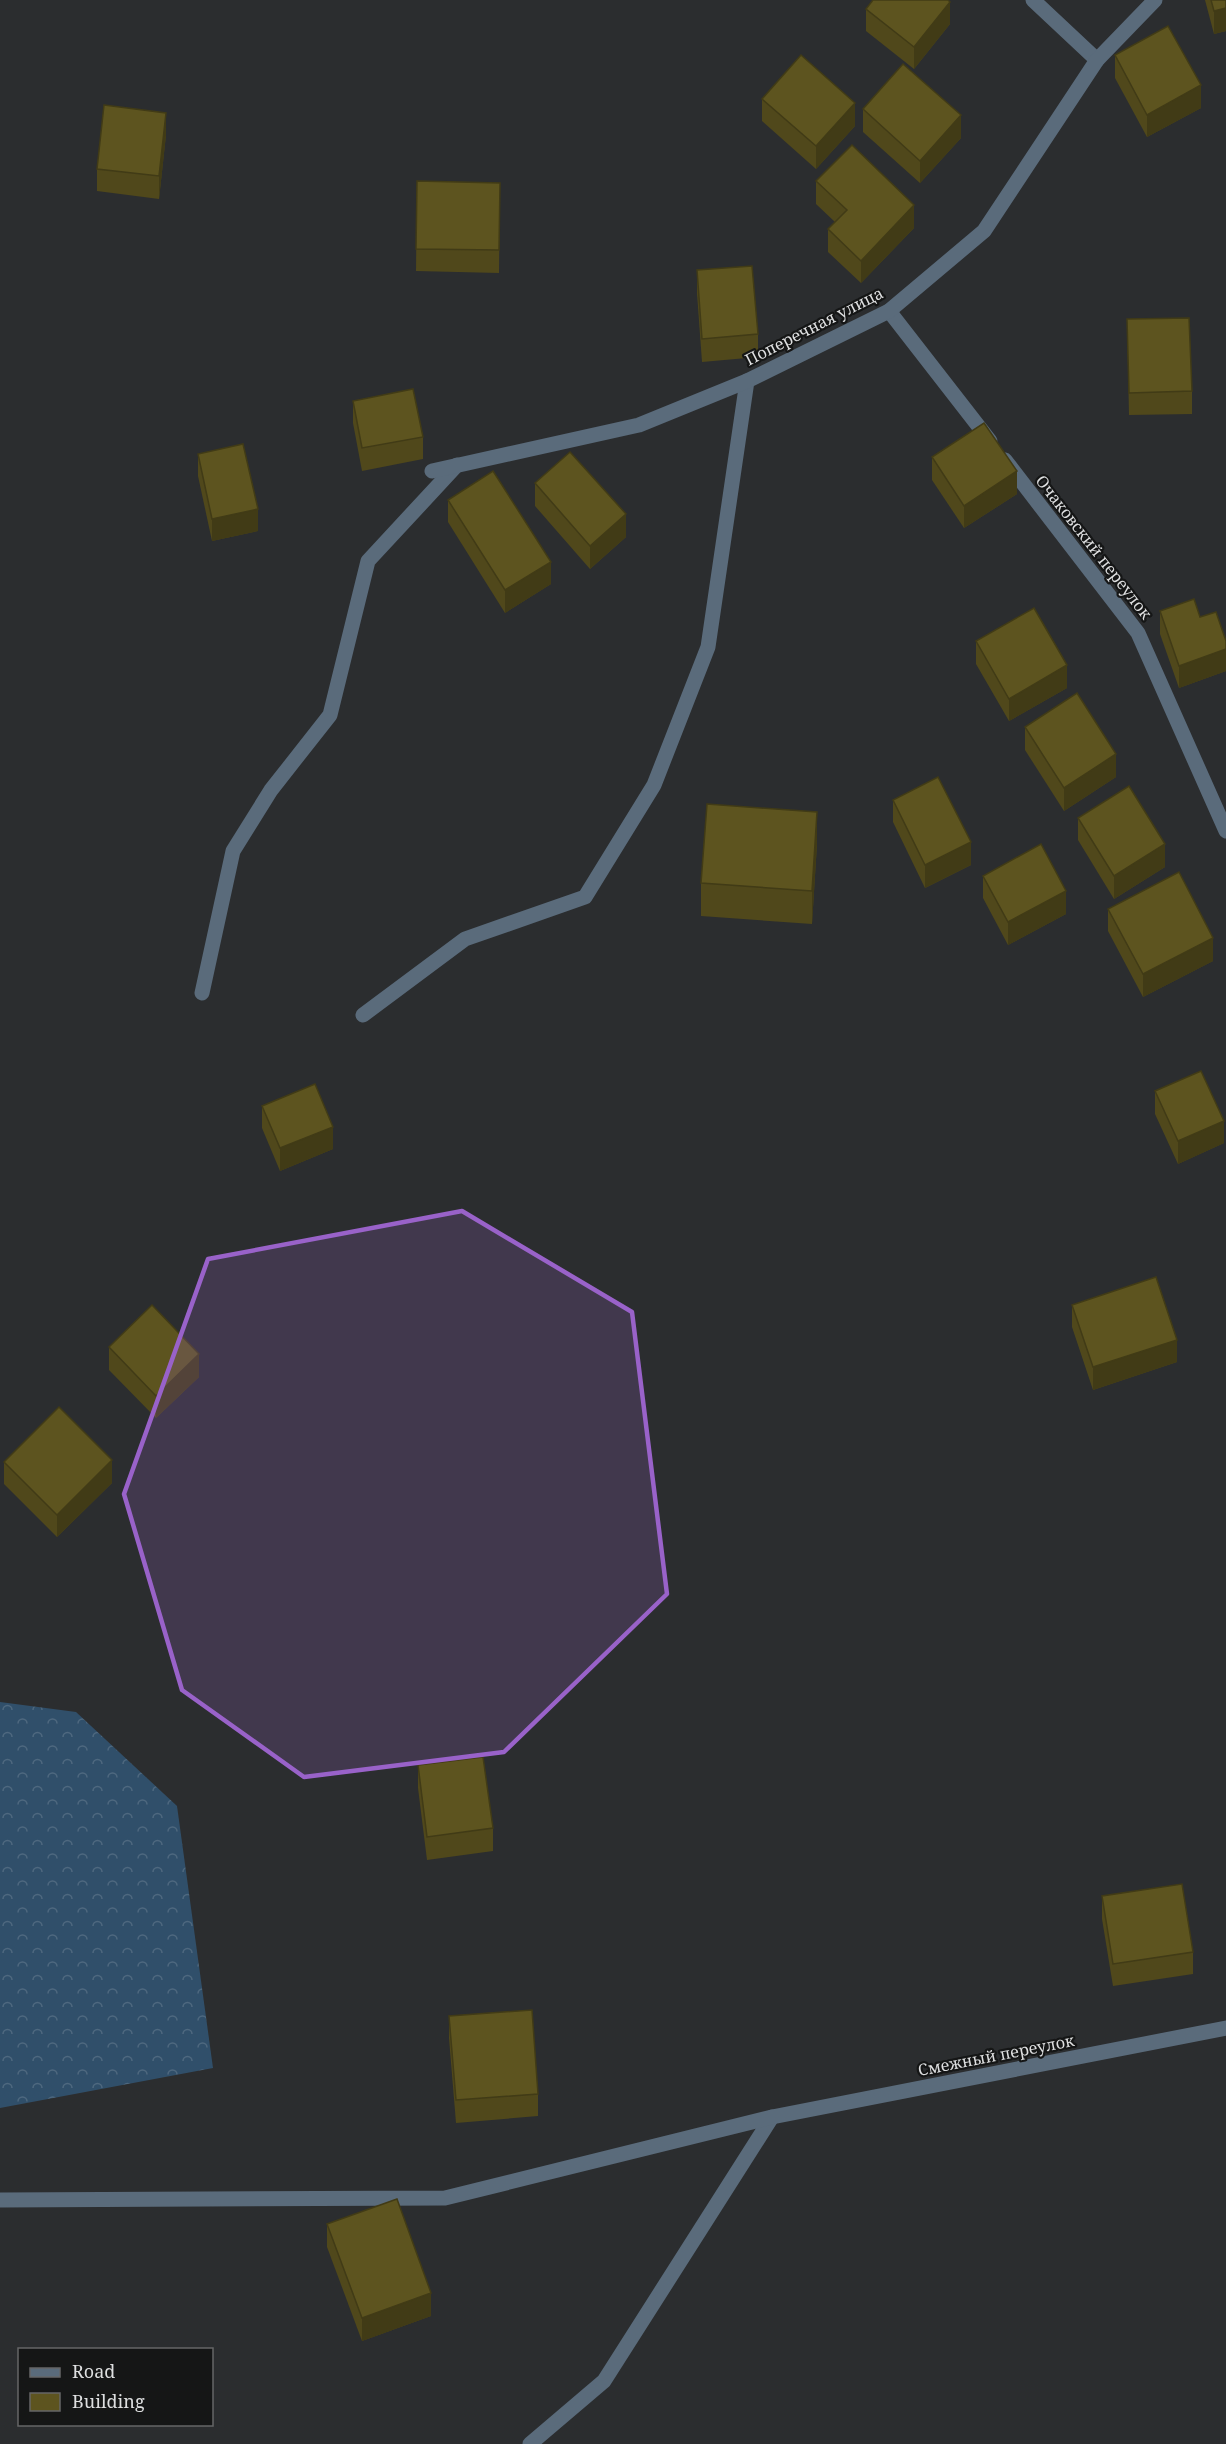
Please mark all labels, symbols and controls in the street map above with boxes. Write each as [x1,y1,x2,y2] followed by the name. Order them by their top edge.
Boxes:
[741,282,887,370] street label: Поперечная улица
[1031,470,1158,624] street label: Очаковский переулок
[916,2029,1076,2081] street label: Смежный переулок
[18,2348,213,2426] legend
[72,2359,115,2383] text: Road
[72,2389,145,2413] text: Building

